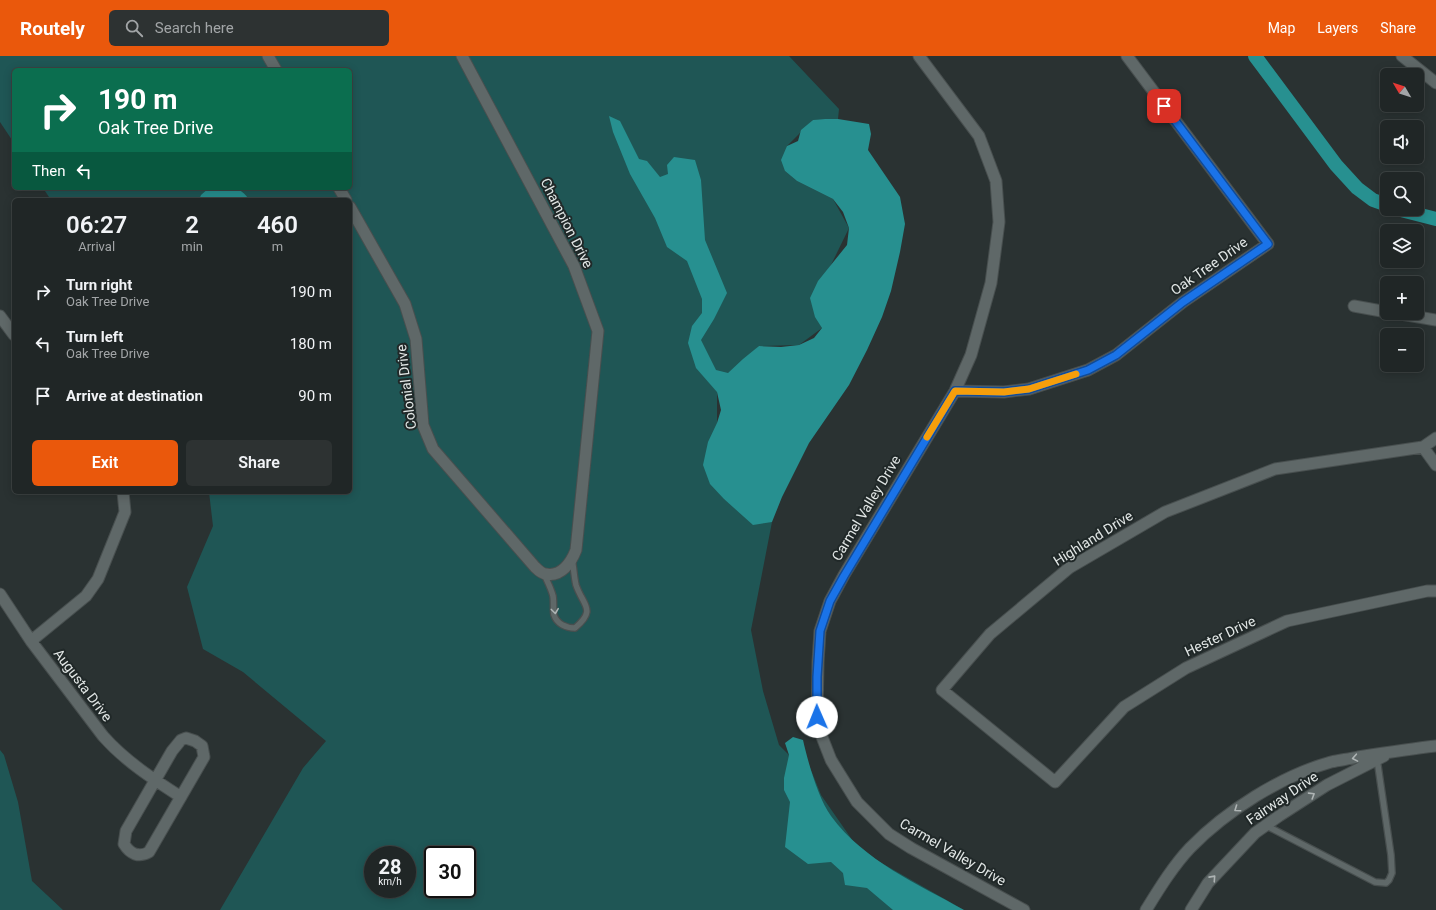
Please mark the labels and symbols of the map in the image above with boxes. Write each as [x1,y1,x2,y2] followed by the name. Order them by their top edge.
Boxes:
[1380,68,1424,112] north arrow
[1147,89,1181,123] pin
[537,175,597,271] street label: Champion Drive
[1168,234,1250,298] street label: Oak Tree Drive
[393,344,419,430] street label: Colonial Drive
[828,452,904,564] street label: Carmel Valley Drive
[1050,507,1136,569] street label: Highland Drive
[551,608,560,614] one-way arrow
[1182,613,1258,659] street label: Hester Drive
[51,646,115,724] street label: Augusta Drive
[796,696,838,738] position arrow
[1351,753,1358,762] one-way arrow
[1243,768,1321,828] street label: Fairway Drive
[1308,792,1315,799] one-way arrow
[1234,804,1241,811] one-way arrow
[897,815,1009,889] street label: Carmel Valley Drive
[424,846,476,898] speed limit sign: 30
[1208,875,1215,883] one-way arrow

